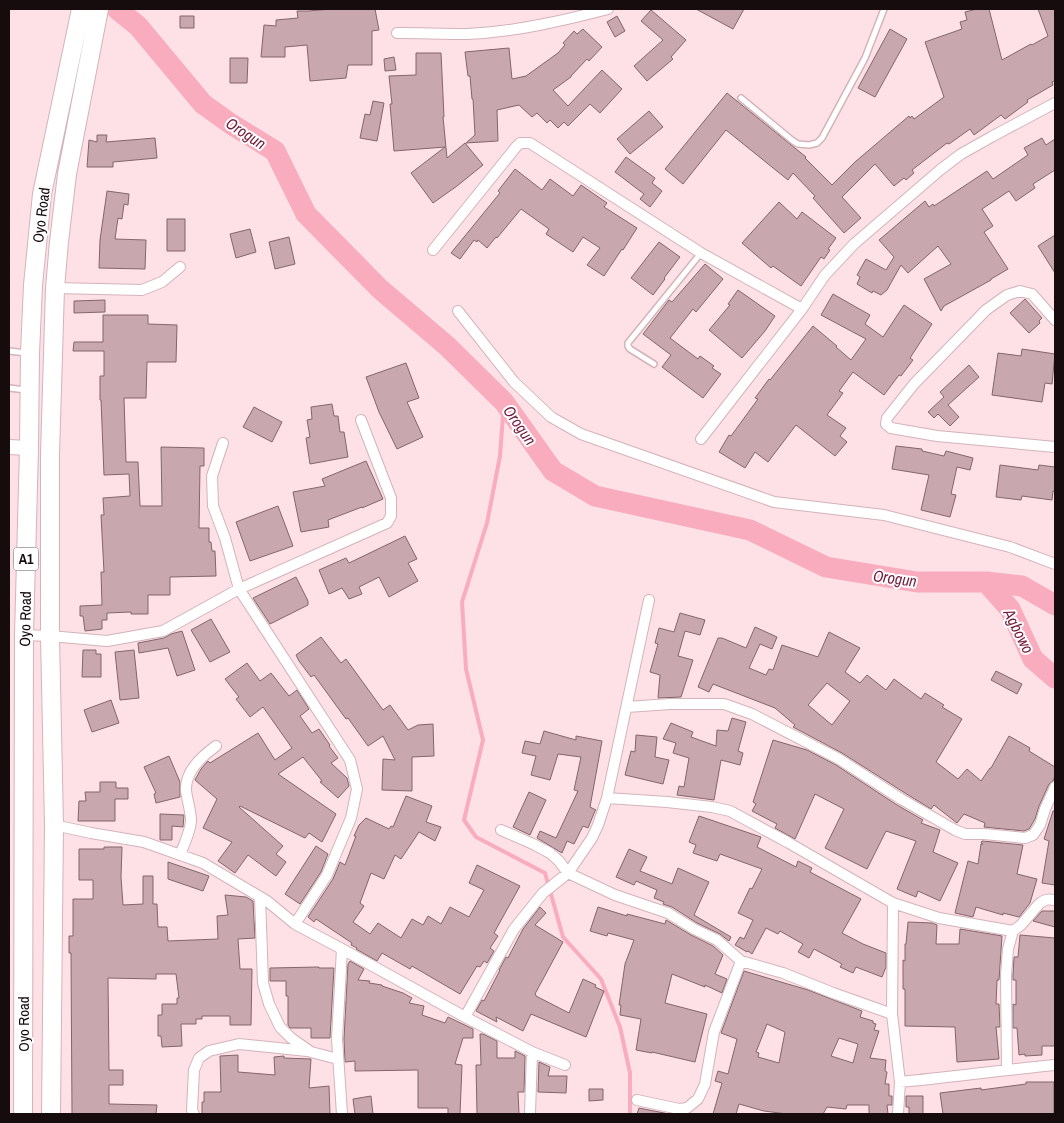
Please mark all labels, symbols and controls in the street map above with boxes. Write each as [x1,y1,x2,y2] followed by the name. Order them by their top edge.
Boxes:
[222,112,270,154] water label: Orogun
[27,186,55,244] street label: Oyo Road
[498,401,542,449] water label: Orogun
[14,548,38,570] road number: A1
[872,564,918,592] water label: Orogun
[14,591,36,647] street label: Oyo Road
[998,604,1040,657] water label: Agbowo
[13,996,34,1052] street label: Oyo Road

